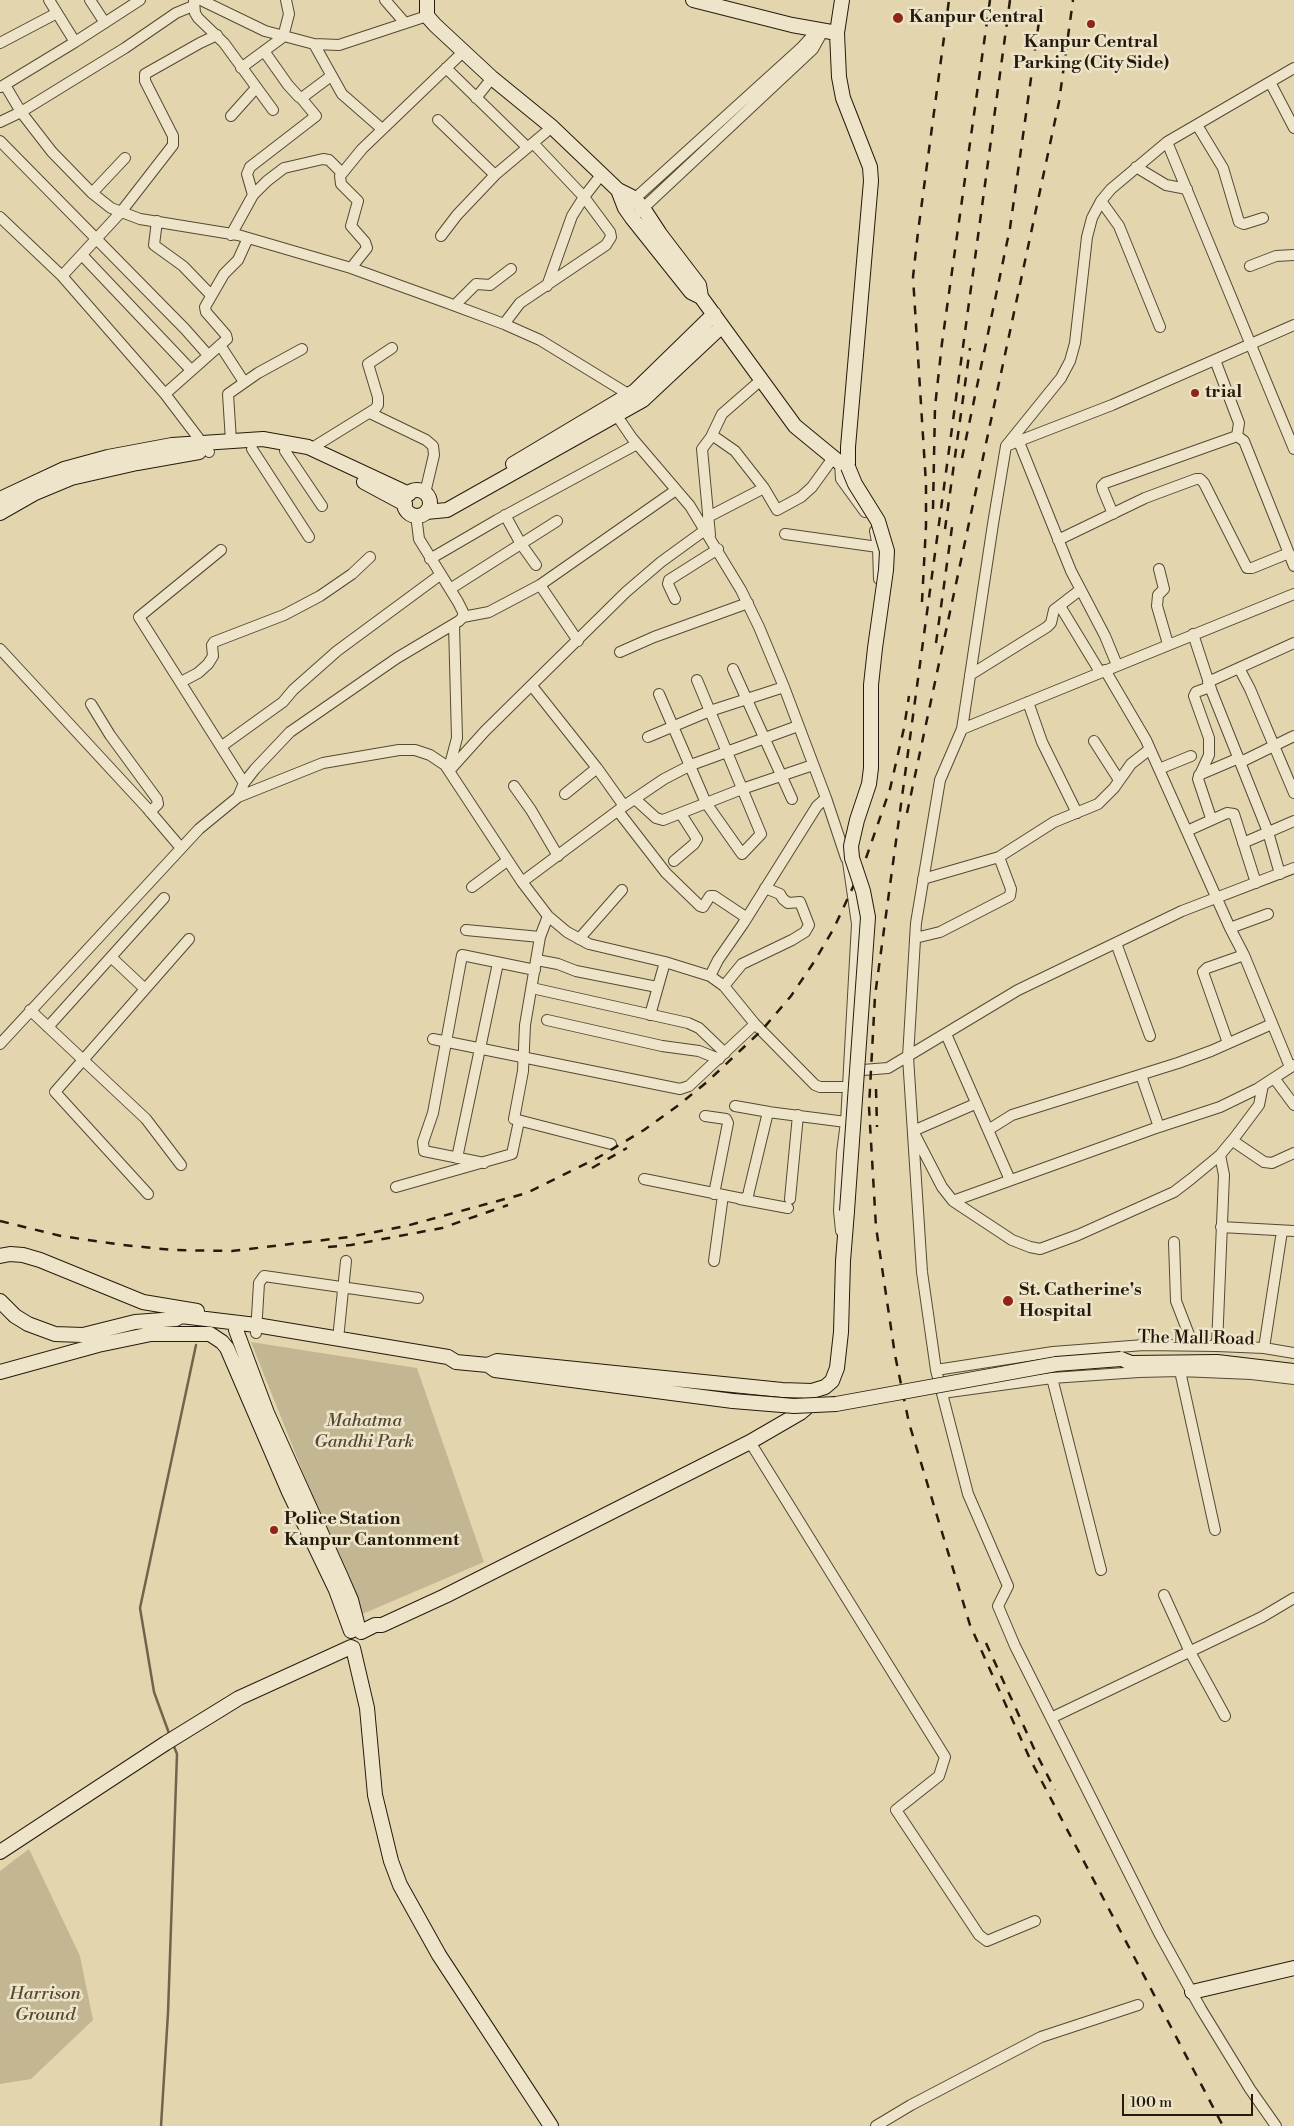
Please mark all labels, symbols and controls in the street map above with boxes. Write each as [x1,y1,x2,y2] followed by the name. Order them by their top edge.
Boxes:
[909,7,1044,29] place label: Kanpur Central
[891,11,905,25] marker: Kanpur Central
[1085,18,1097,30] marker: Kanpur Central Parking (City Side)
[1013,32,1169,74] place label: Kanpur Central Parking (City Side)
[1205,382,1242,404] place label: trial
[1189,387,1201,399] marker: trial
[1019,1280,1142,1322] place label: St. Catherine's Hospital
[1001,1294,1015,1308] marker: St. Catherine's Hospital
[1137,1327,1255,1351] street label: The Mall Road
[314,1411,414,1454] park label: Mahatma Gandhi Park
[284,1509,459,1552] place label: Police Station Kanpur Cantonment
[268,1524,280,1536] marker: Police Station Kanpur Cantonment
[9,1984,81,2026] park label: Harrison Ground
[1124,2084,1255,2116] scale bar
[1130,2093,1172,2112] text: 100 m

